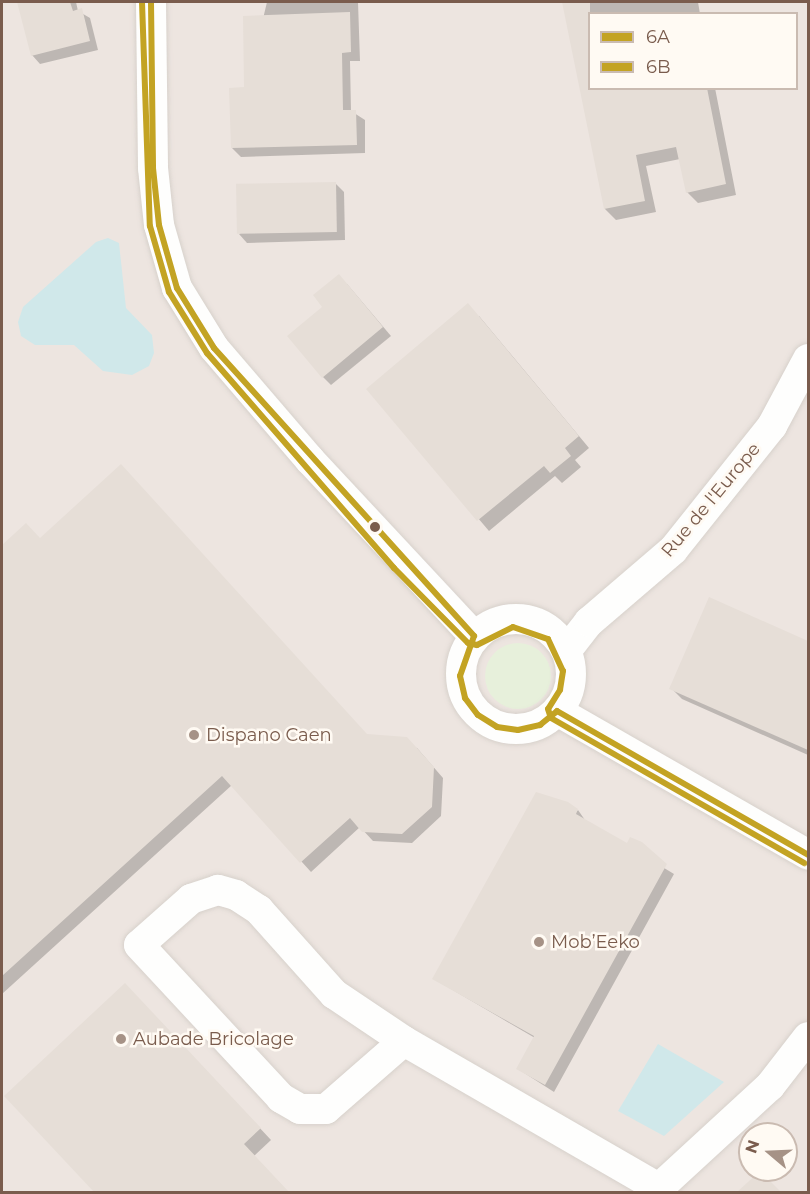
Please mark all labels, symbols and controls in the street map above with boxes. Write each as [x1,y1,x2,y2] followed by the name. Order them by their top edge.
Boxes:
[588,12,798,90] legend
[646,26,670,48] text: 6A
[646,56,671,78] text: 6B
[657,439,765,561] street label: Rue de l'Europe
[369,521,381,533] unlabelled marker
[206,724,332,746] place label: Dispano Caen
[187,728,201,742] marker: Dispano Caen
[551,931,640,953] place label: Mob’Eeko
[532,935,546,949] marker: Mob’Eeko
[133,1028,294,1050] place label: Aubade Bricolage
[114,1032,128,1046] marker: Aubade Bricolage
[738,1122,798,1182] north arrow
[741,1137,763,1156] text: N

